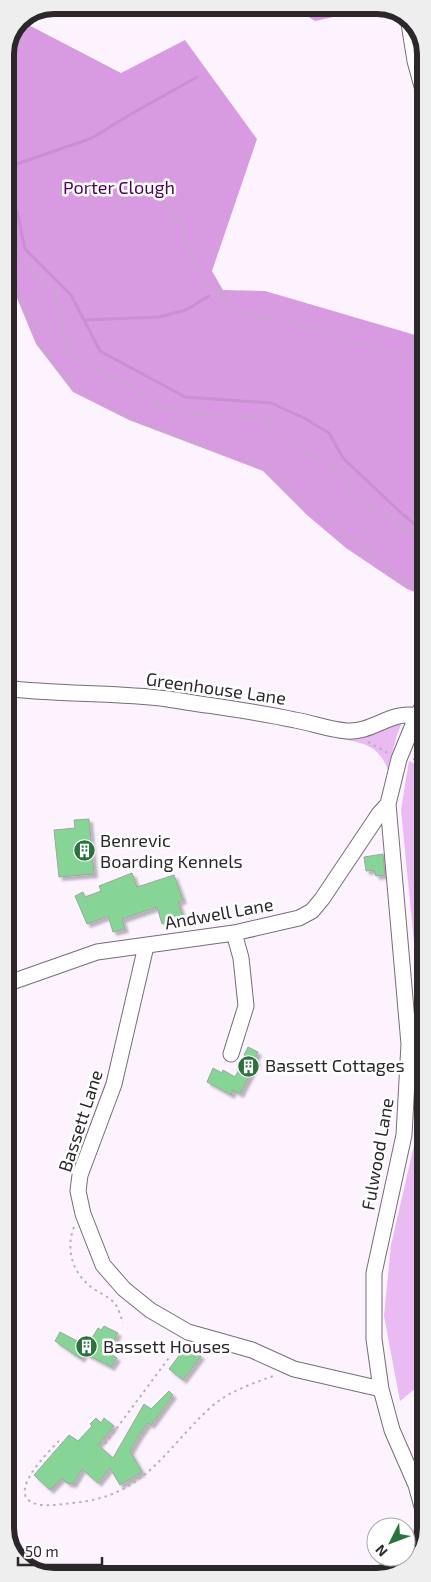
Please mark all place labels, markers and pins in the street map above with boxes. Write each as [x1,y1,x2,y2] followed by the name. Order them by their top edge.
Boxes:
[100,829,243,872] place label: Benrevic Boarding Kennels
[72,839,96,863] building icon: Benrevic Boarding Kennels
[237,1054,261,1078] building icon: Bassett Cottages
[265,1054,405,1076] place label: Bassett Cottages
[75,1335,99,1359] building icon: Bassett Houses
[103,1335,230,1357] place label: Bassett Houses

